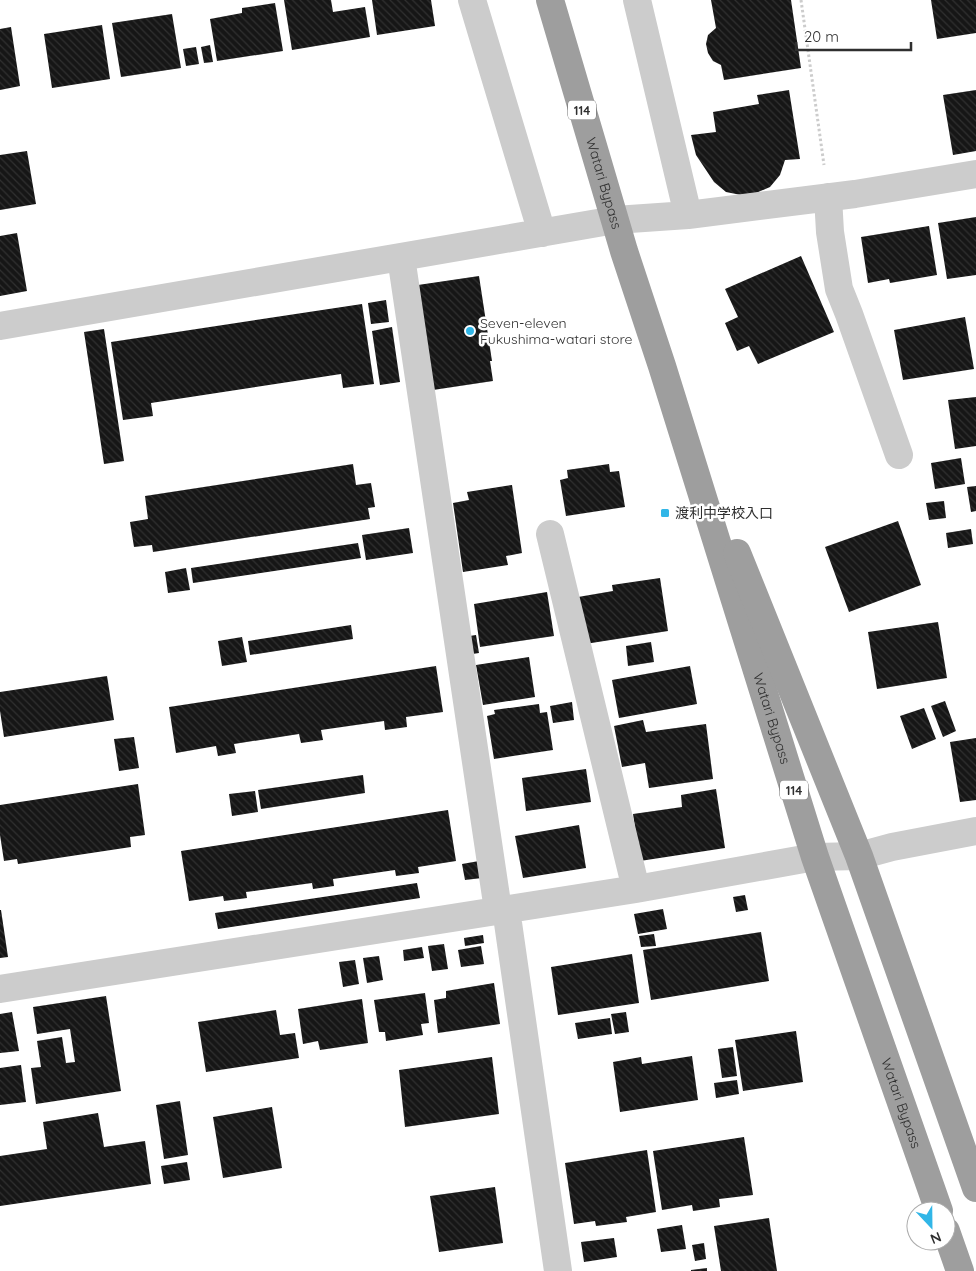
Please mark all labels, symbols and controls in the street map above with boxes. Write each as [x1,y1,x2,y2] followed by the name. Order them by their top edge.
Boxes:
[796,20,911,52] scale bar
[804,27,839,46] text: 20 m
[568,100,596,120] road number: 114
[582,135,626,231] street label: Watari Bypass
[480,314,633,348] place label: Seven-eleven Fukushima-watari store
[464,325,476,337] marker: Seven-eleven Fukushima-watari store
[675,504,773,522] place label: 渡利中学校入口
[659,507,671,519] marker: 渡利中学校入口
[749,671,794,766] street label: Watari Bypass
[780,780,808,800] road number: 114
[877,1056,925,1151] street label: Watari Bypass
[906,1201,956,1251] north arrow
[928,1228,944,1248] text: N

